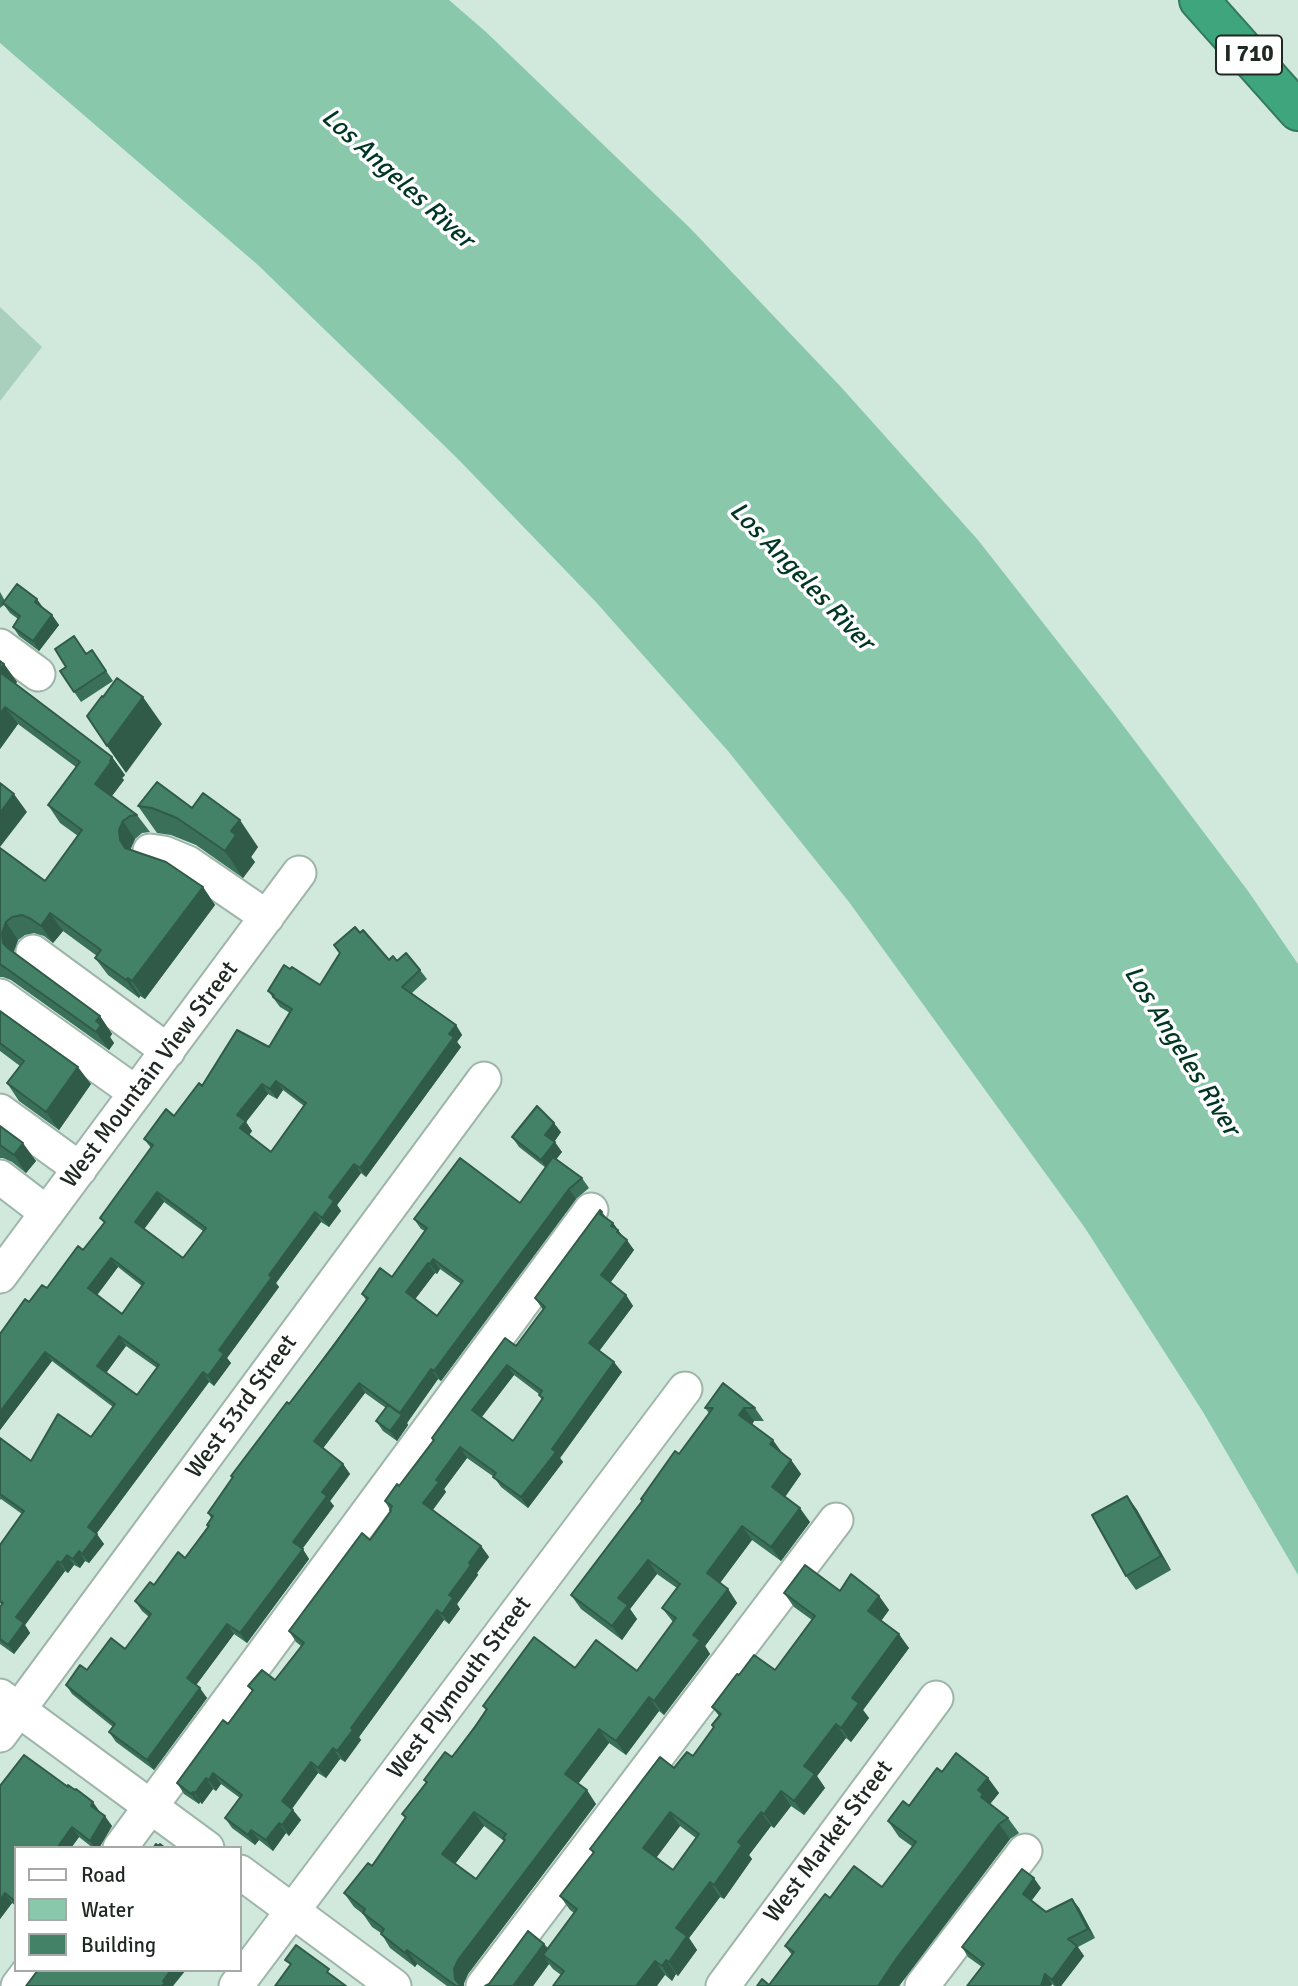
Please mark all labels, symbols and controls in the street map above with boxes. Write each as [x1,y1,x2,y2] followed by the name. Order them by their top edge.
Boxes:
[1216,36,1282,74] road number: I 710
[314,102,480,256] water label: Los Angeles River
[722,496,880,658] water label: Los Angeles River
[55,956,245,1194] street label: West Mountain View Street
[1116,960,1246,1142] water label: Los Angeles River
[180,1329,304,1485] street label: West 53rd Street
[382,1591,538,1785] street label: West Plymouth Street
[759,1755,899,1929] street label: West Market Street
[14,1846,242,1972] legend
[81,1862,126,1888] text: Road
[81,1897,134,1923] text: Water
[81,1932,156,1958] text: Building

